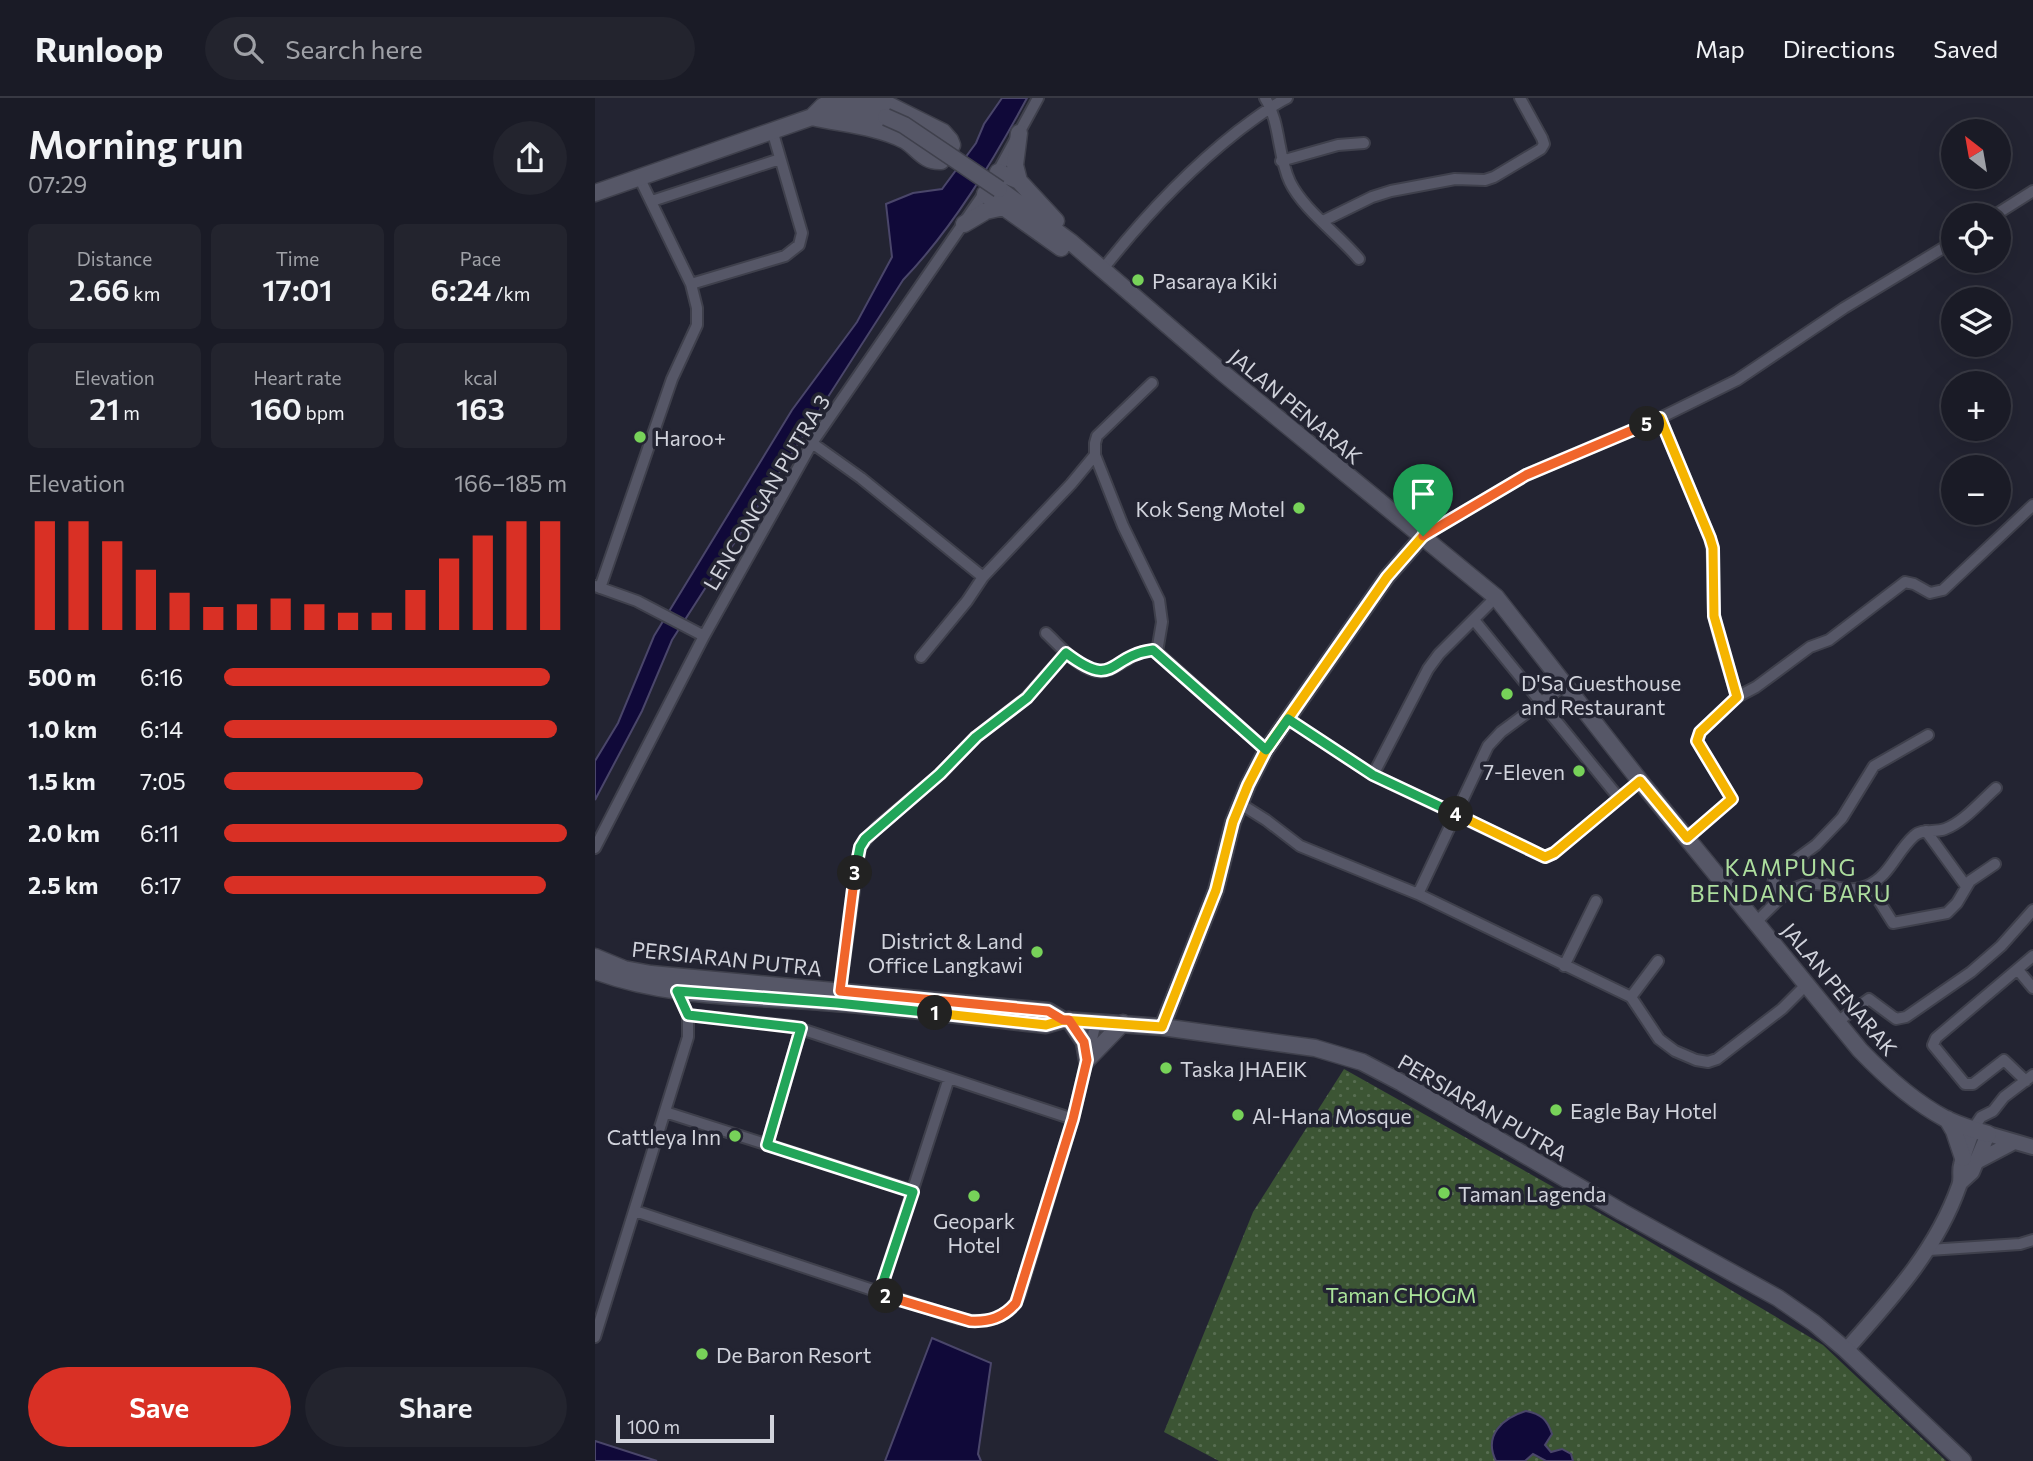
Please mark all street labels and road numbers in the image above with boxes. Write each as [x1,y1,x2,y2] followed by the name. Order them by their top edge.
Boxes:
[1225,343,1367,469] street label: JALAN PENARAK
[698,390,834,594] street label: LENCONGAN PUTRA 3
[1777,918,1903,1060] street label: JALAN PENARAK
[631,936,823,980] street label: PERSIARAN PUTRA
[1394,1048,1572,1166] street label: PERSIARAN PUTRA

